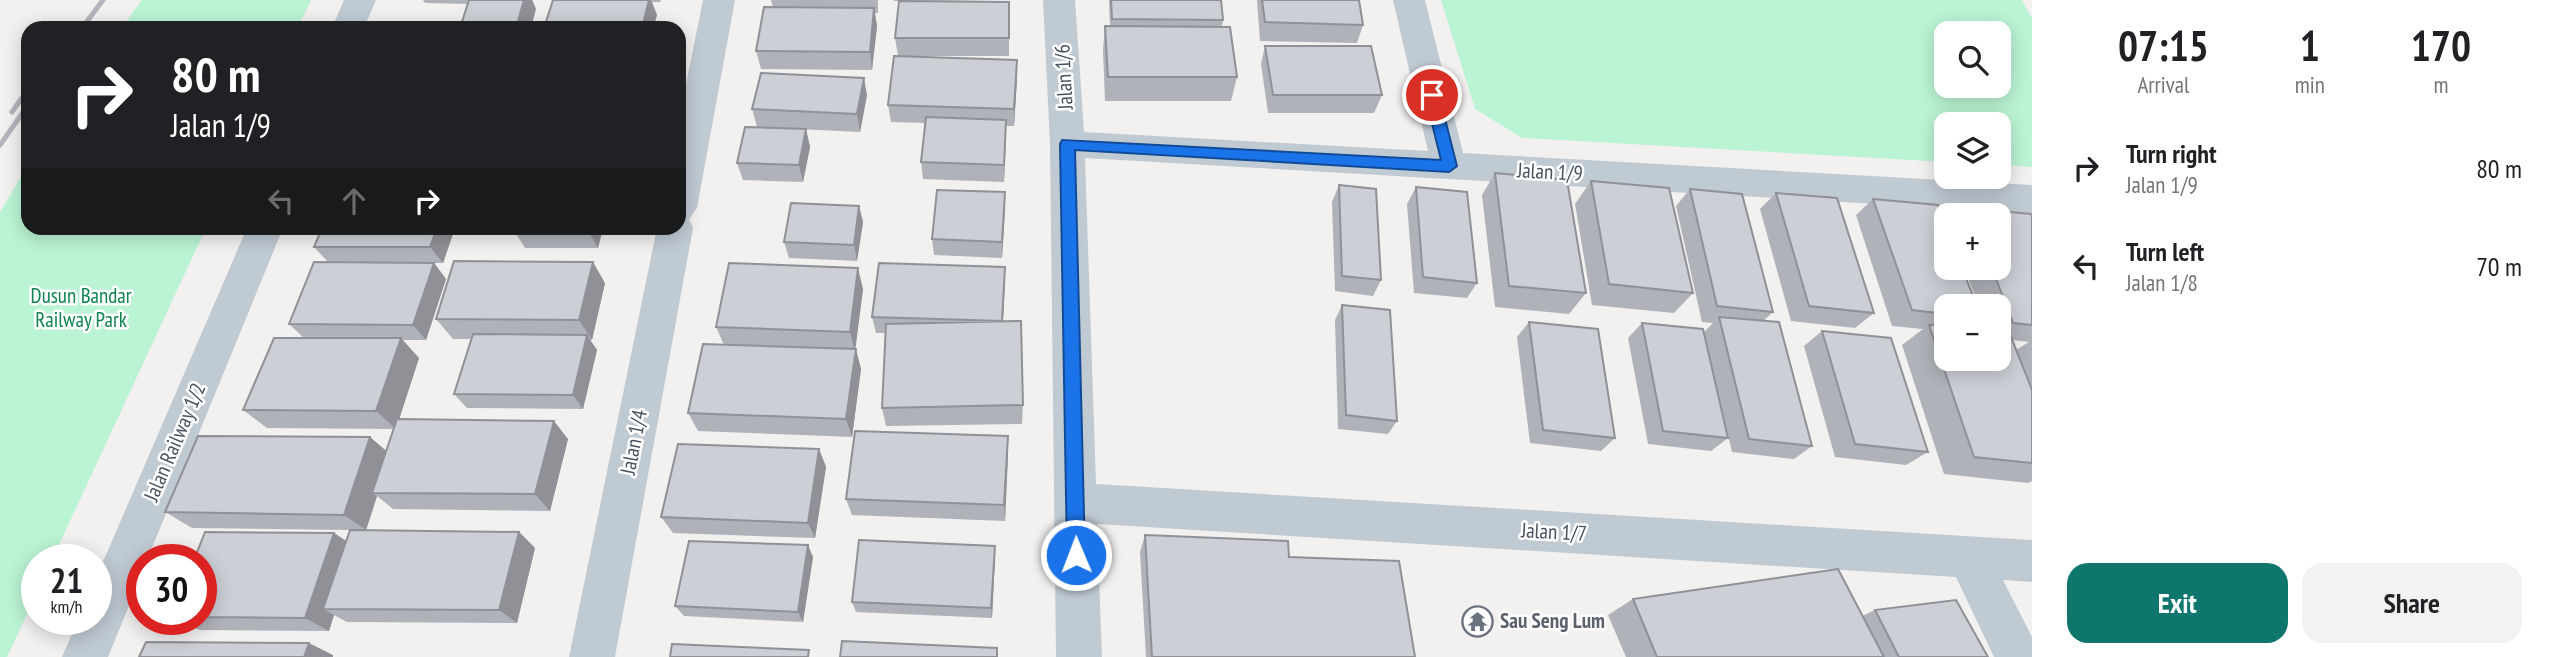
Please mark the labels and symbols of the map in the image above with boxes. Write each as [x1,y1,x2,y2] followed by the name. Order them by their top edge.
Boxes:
[1048,44,1079,111] street label: Jalan 1/6
[1402,65,1462,125] pin
[1516,156,1583,187] street label: Jalan 1/9
[31,282,132,333] park label: Dusun Bandar Railway Park
[137,379,212,506] street label: Jalan Railway 1/2
[614,407,653,478] street label: Jalan 1/4
[1520,516,1587,547] street label: Jalan 1/7
[1039,518,1113,592] position arrow
[126,544,217,635] speed limit sign: 30
[1460,604,1494,638] temple icon: Sau Seng Lum
[1500,607,1605,634] place label: Sau Seng Lum

